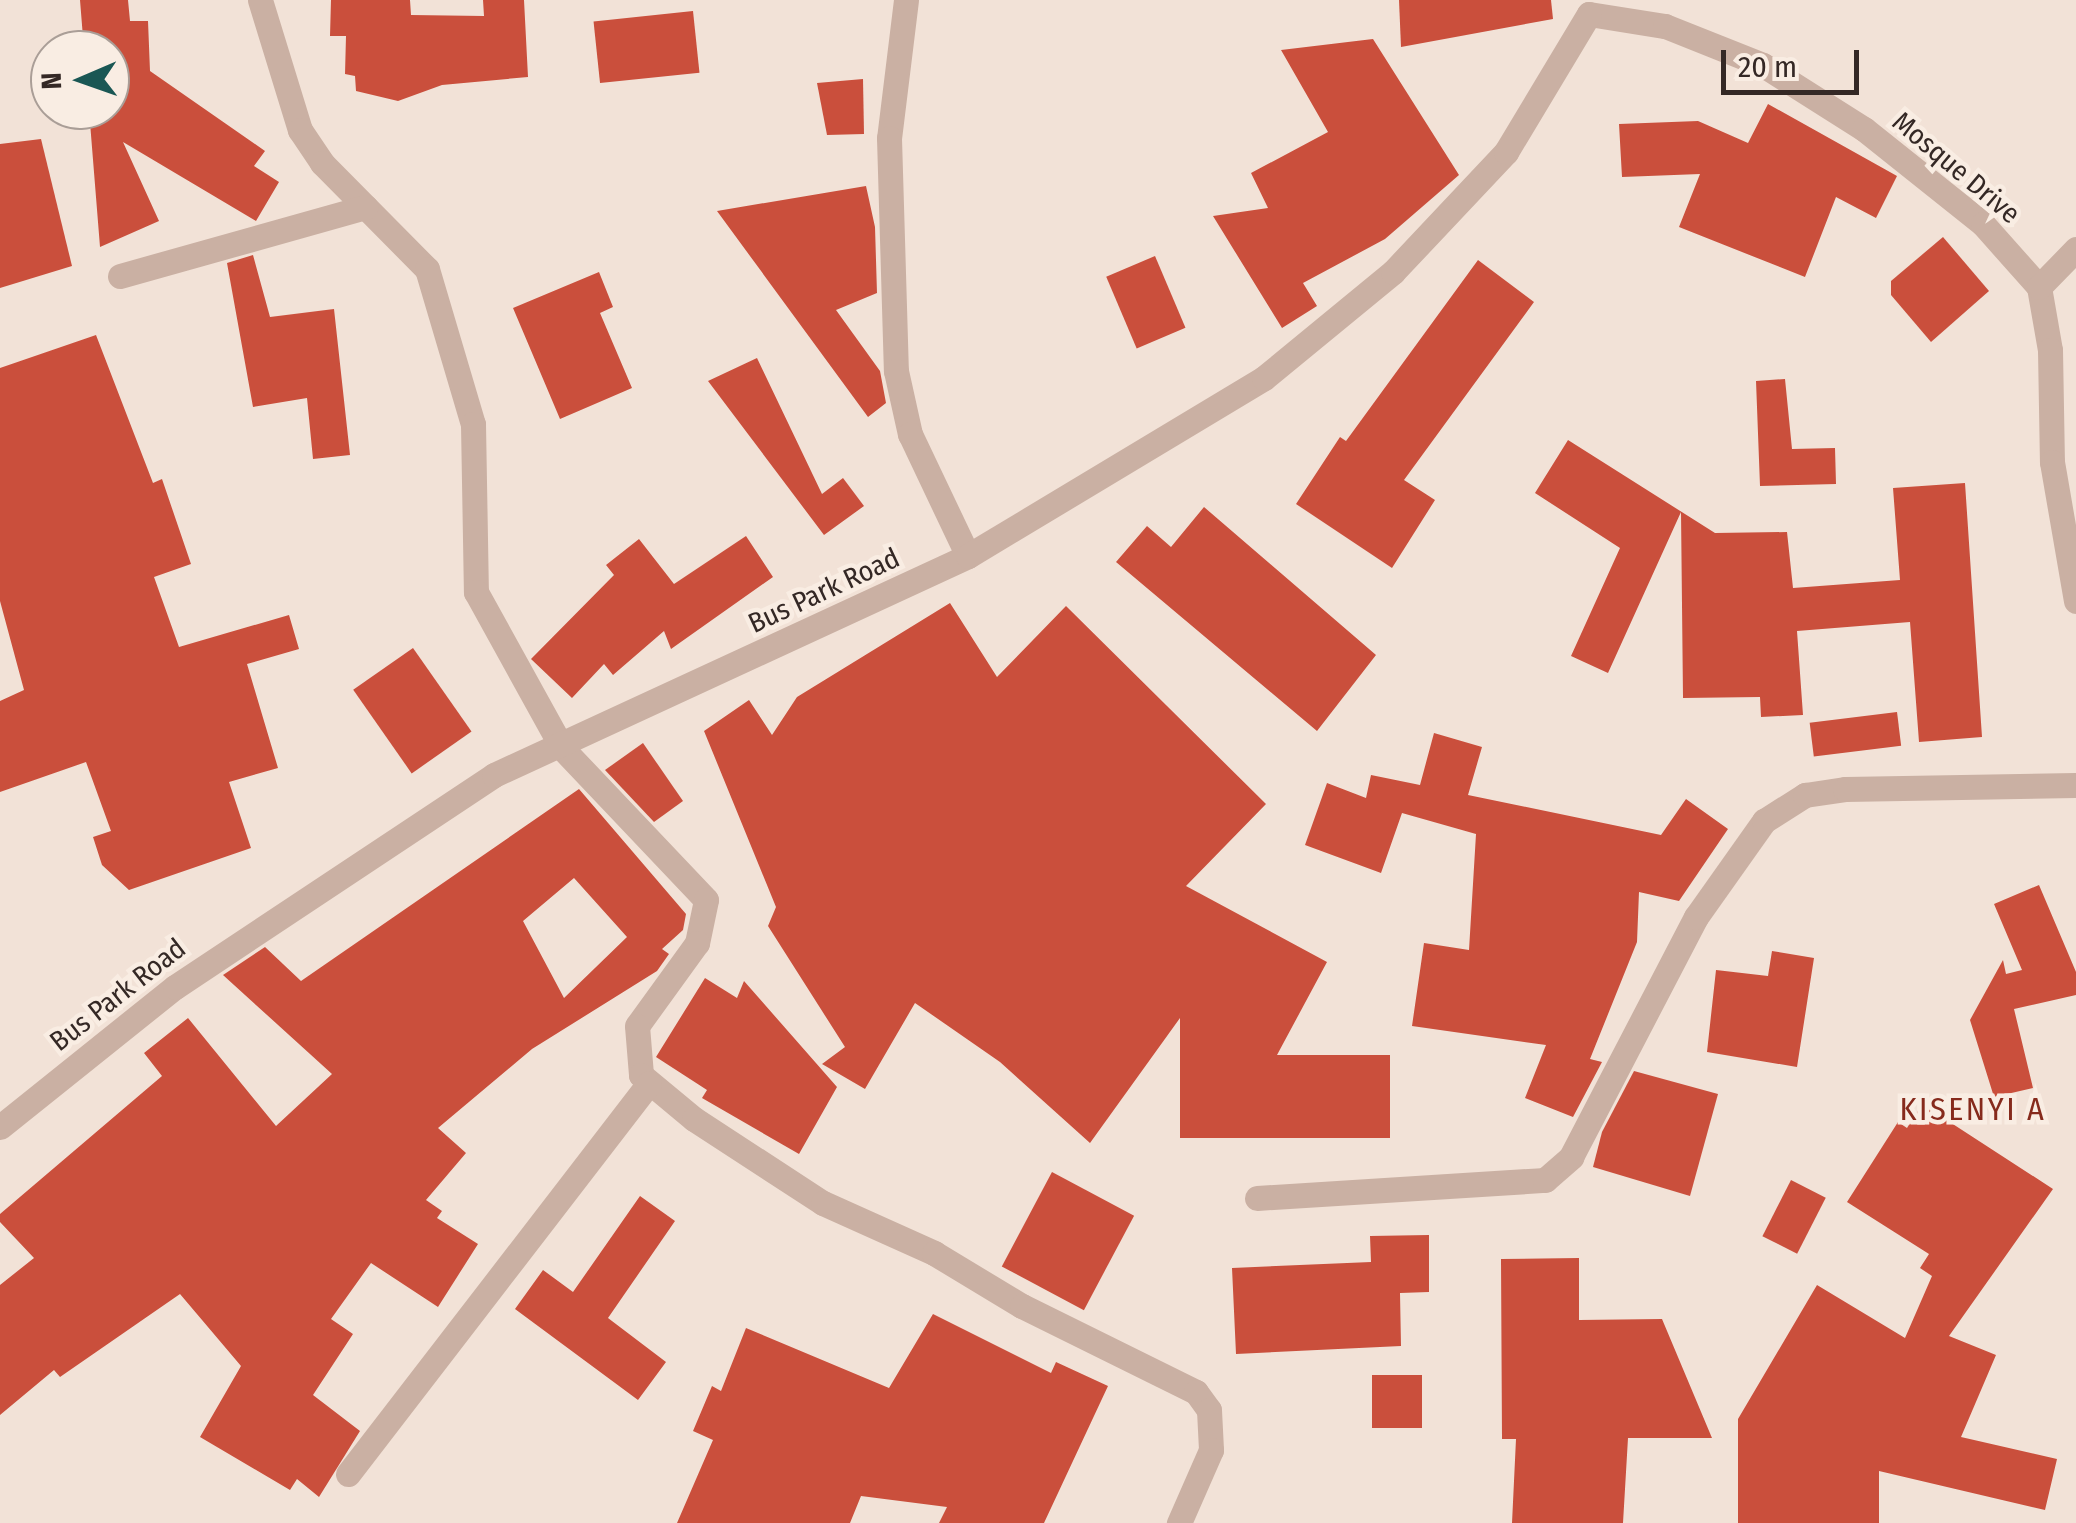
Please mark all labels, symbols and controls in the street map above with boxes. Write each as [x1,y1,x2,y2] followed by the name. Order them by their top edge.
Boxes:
[30,30,130,130] north arrow
[1726,30,1864,92] scale bar
[1738,49,1797,85] text: 20 m
[35,72,68,90] text: N
[1885,105,2027,231] street label: Mosque Drive
[743,541,905,641] street label: Bus Park Road
[43,932,193,1058] street label: Bus Park Road
[1900,1090,2046,1128] district label: KISENYI A

